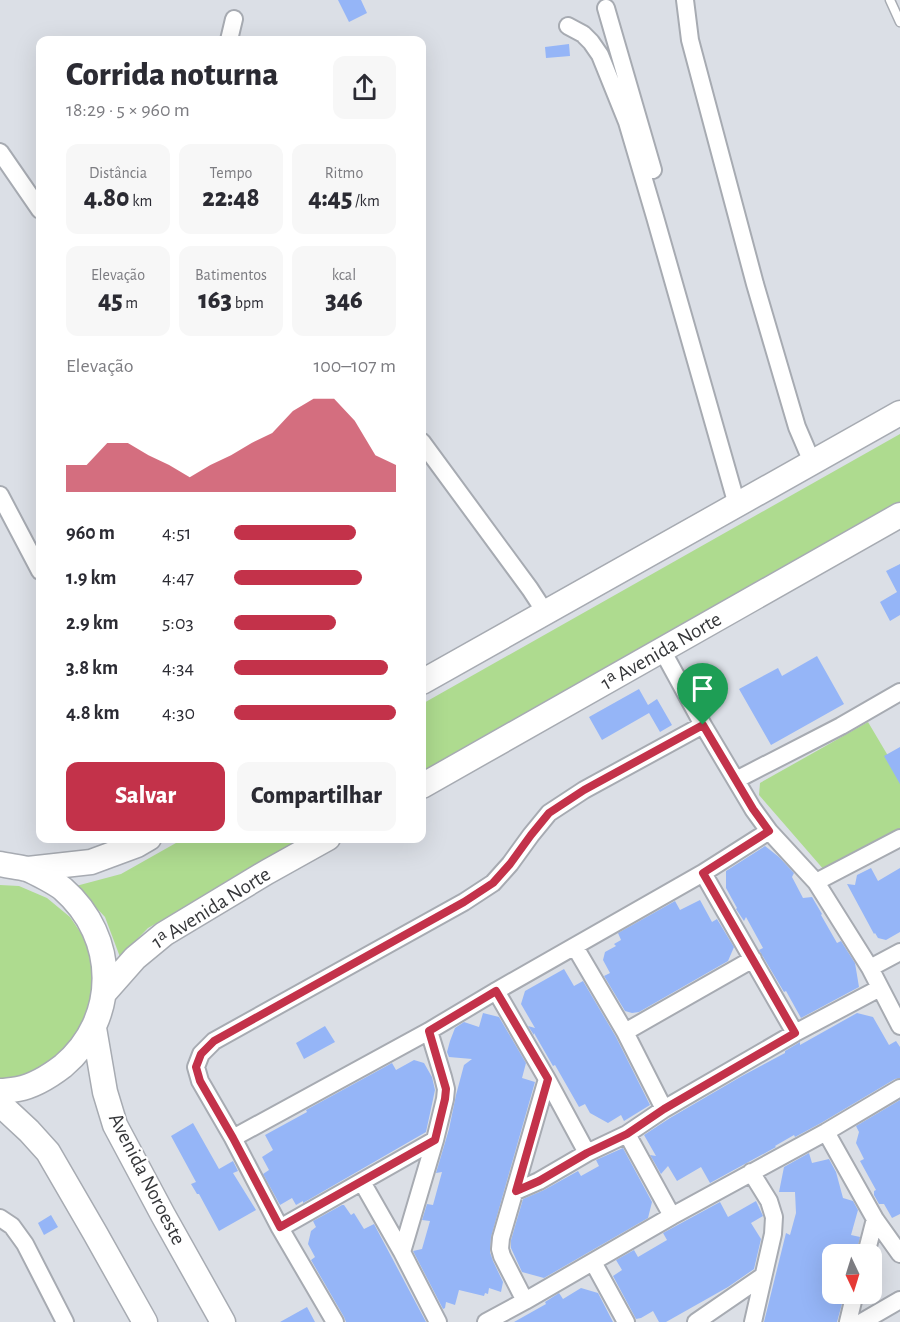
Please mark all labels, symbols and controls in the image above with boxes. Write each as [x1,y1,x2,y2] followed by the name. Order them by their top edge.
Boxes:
[333,56,396,119] button: share
[66,59,278,92] text: Corrida noturna
[66,100,190,120] text: 18:29 · 5 × 960 m
[89,165,147,181] text: Distância
[210,165,252,181] text: Tempo
[325,165,363,181] text: Ritmo
[84,185,130,211] text: 4.80
[202,185,260,211] text: 22:48
[308,185,352,211] text: 4:45
[130,193,152,209] text: km
[352,193,380,209] text: /km
[91,267,145,283] text: Elevação
[195,267,267,283] text: Batimentos
[332,267,356,283] text: kcal
[98,287,123,313] text: 45
[198,287,232,313] text: 163
[325,287,363,313] text: 346
[123,295,138,311] text: m
[232,295,264,311] text: bpm
[66,356,134,376] text: Elevação
[313,356,396,376] text: 100–107 m
[66,523,115,543] text: 960 m
[162,523,191,543] text: 4:51
[66,568,117,588] text: 1.9 km
[162,568,194,588] text: 4:47
[597,608,725,694] street label: 1ᵃ Avenida Norte
[66,613,119,633] text: 2.9 km
[162,613,194,633] text: 5:03
[66,658,118,678] text: 3.8 km
[162,658,194,678] text: 4:34
[677,663,728,725] pin
[686,672,719,705] icon: arrive
[66,703,120,723] text: 4.8 km
[162,703,195,723] text: 4:30
[66,762,225,831] button: Salvar
[237,762,396,831] button: Compartilhar
[148,863,274,953] street label: 1ᵃ Avenida Norte
[105,1110,189,1248] street label: Avenida Noroeste
[822,1244,882,1304] north arrow
[822,1244,882,1304] map controls

